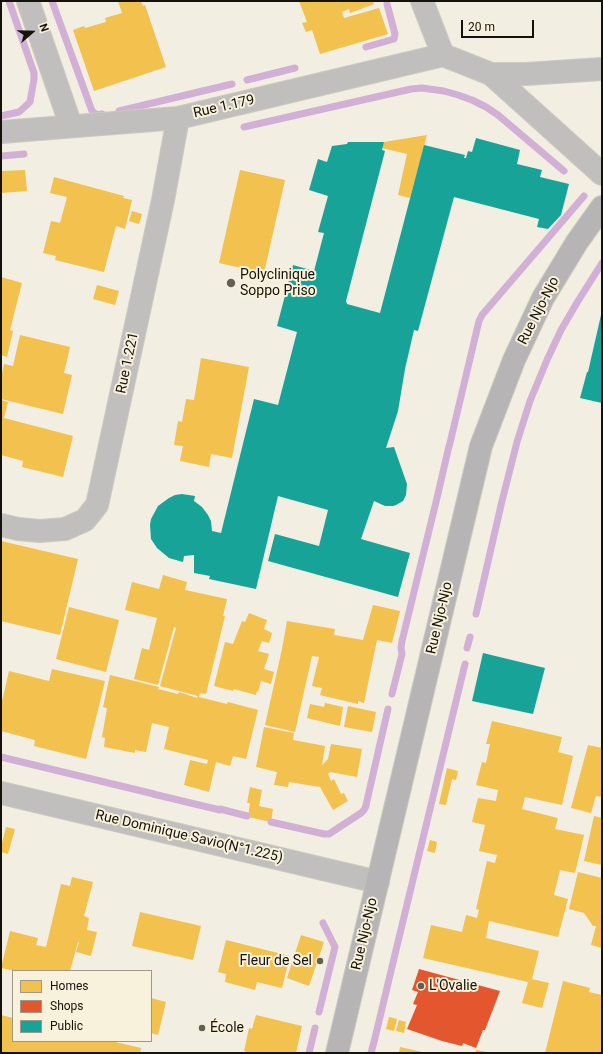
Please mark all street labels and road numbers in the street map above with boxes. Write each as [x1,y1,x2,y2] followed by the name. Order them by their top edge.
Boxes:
[192,92,256,122] street label: Rue 1.179
[515,274,563,348] street label: Rue Njo-Njo
[113,331,143,395] street label: Rue 1.221
[424,580,456,656] street label: Rue Njo-Njo
[94,807,284,867] street label: Rue Dominique Savio(N°1.225)
[349,896,381,972] street label: Rue Njo-Njo

